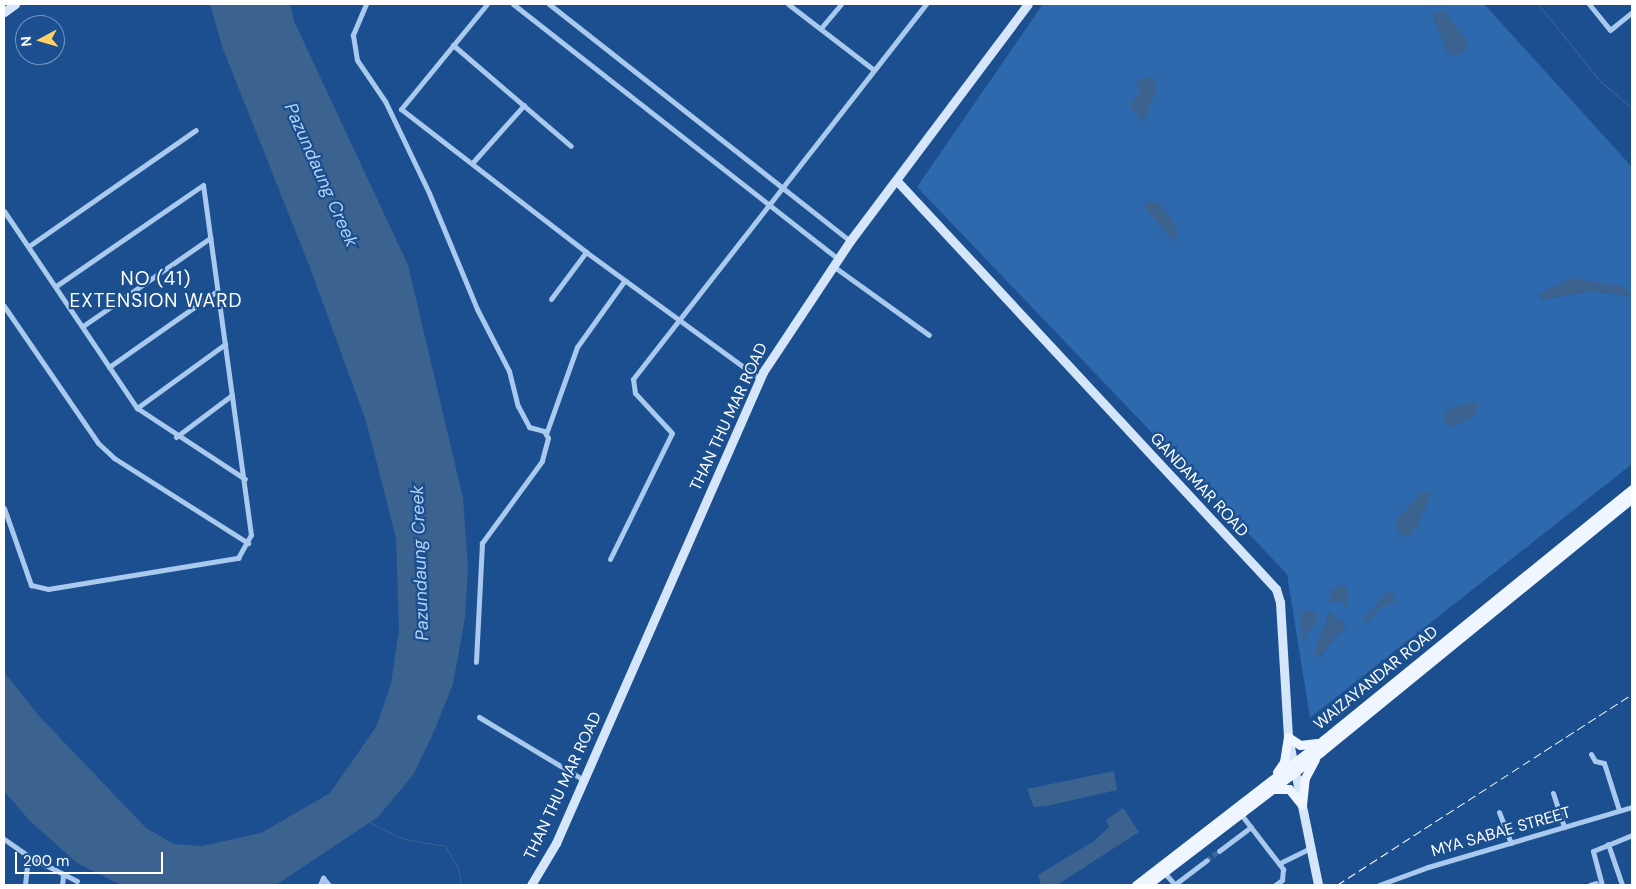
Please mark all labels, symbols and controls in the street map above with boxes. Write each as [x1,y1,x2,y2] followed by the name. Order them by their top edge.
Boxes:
[15,15,65,65] north arrow
[17,35,36,47] text: N
[280,100,362,250] water label: Pazundaung Creek
[68,268,244,312] district label: NO (41) EXTENSION WARD
[686,340,772,494] street label: THAN THU MAR ROAD
[1146,429,1252,541] street label: GANDAMAR ROAD
[406,485,434,641] water label: Pazundaung Creek
[1310,622,1442,734] street label: WAIZAYANDAR ROAD
[520,709,606,863] street label: THAN THU MAR ROAD
[1429,803,1573,861] street label: MYA SABAE STREET
[18,842,165,874] scale bar
[23,851,69,871] text: 200 m

